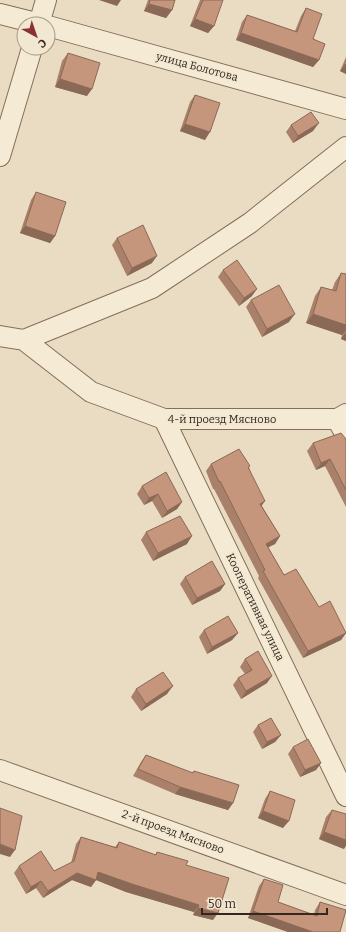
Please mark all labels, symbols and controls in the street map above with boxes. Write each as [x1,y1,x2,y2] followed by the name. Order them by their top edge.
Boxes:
[16,16,56,56] north arrow
[35,36,49,51] text: С
[154,50,239,84] street label: улица Болотова
[168,413,276,426] street label: 4-й проезд Мясново
[223,551,287,663] street label: Кооперативная улица
[120,807,226,857] street label: 2-й проезд Мясново
[202,890,327,916] scale bar
[208,897,237,911] text: 50 m

